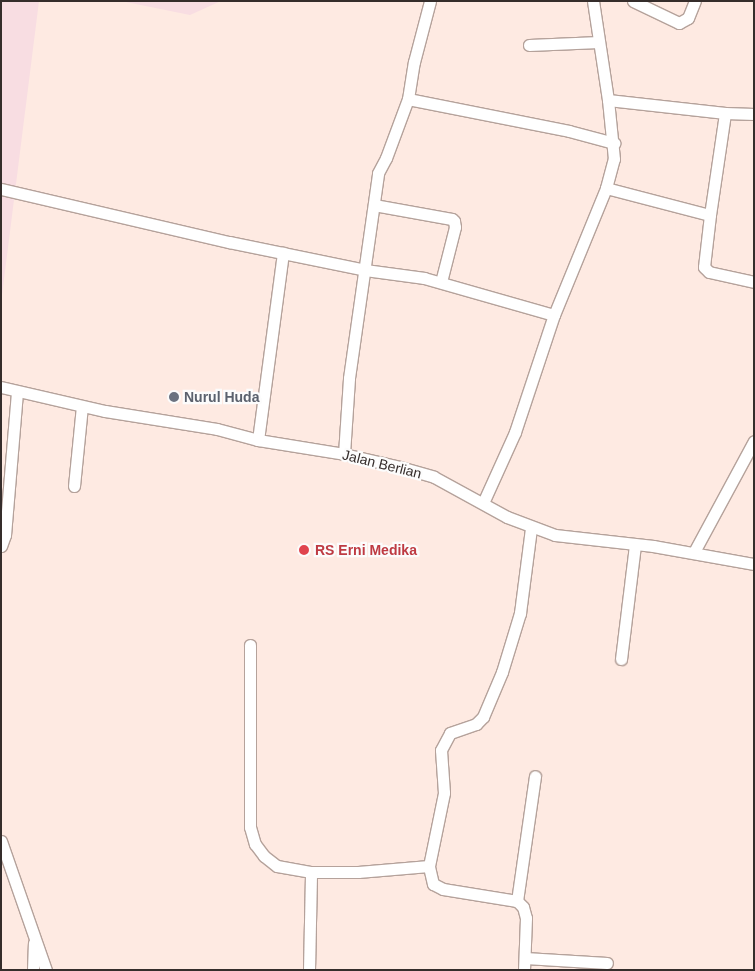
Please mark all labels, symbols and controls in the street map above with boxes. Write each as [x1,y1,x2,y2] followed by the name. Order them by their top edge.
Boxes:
[184,389,259,405] place label: Nurul Huda
[168,391,180,403] marker: Nurul Huda
[341,446,423,482] street label: Jalan Berlian
[315,542,417,558] place label: RS Erni Medika
[297,543,311,557] marker: RS Erni Medika

